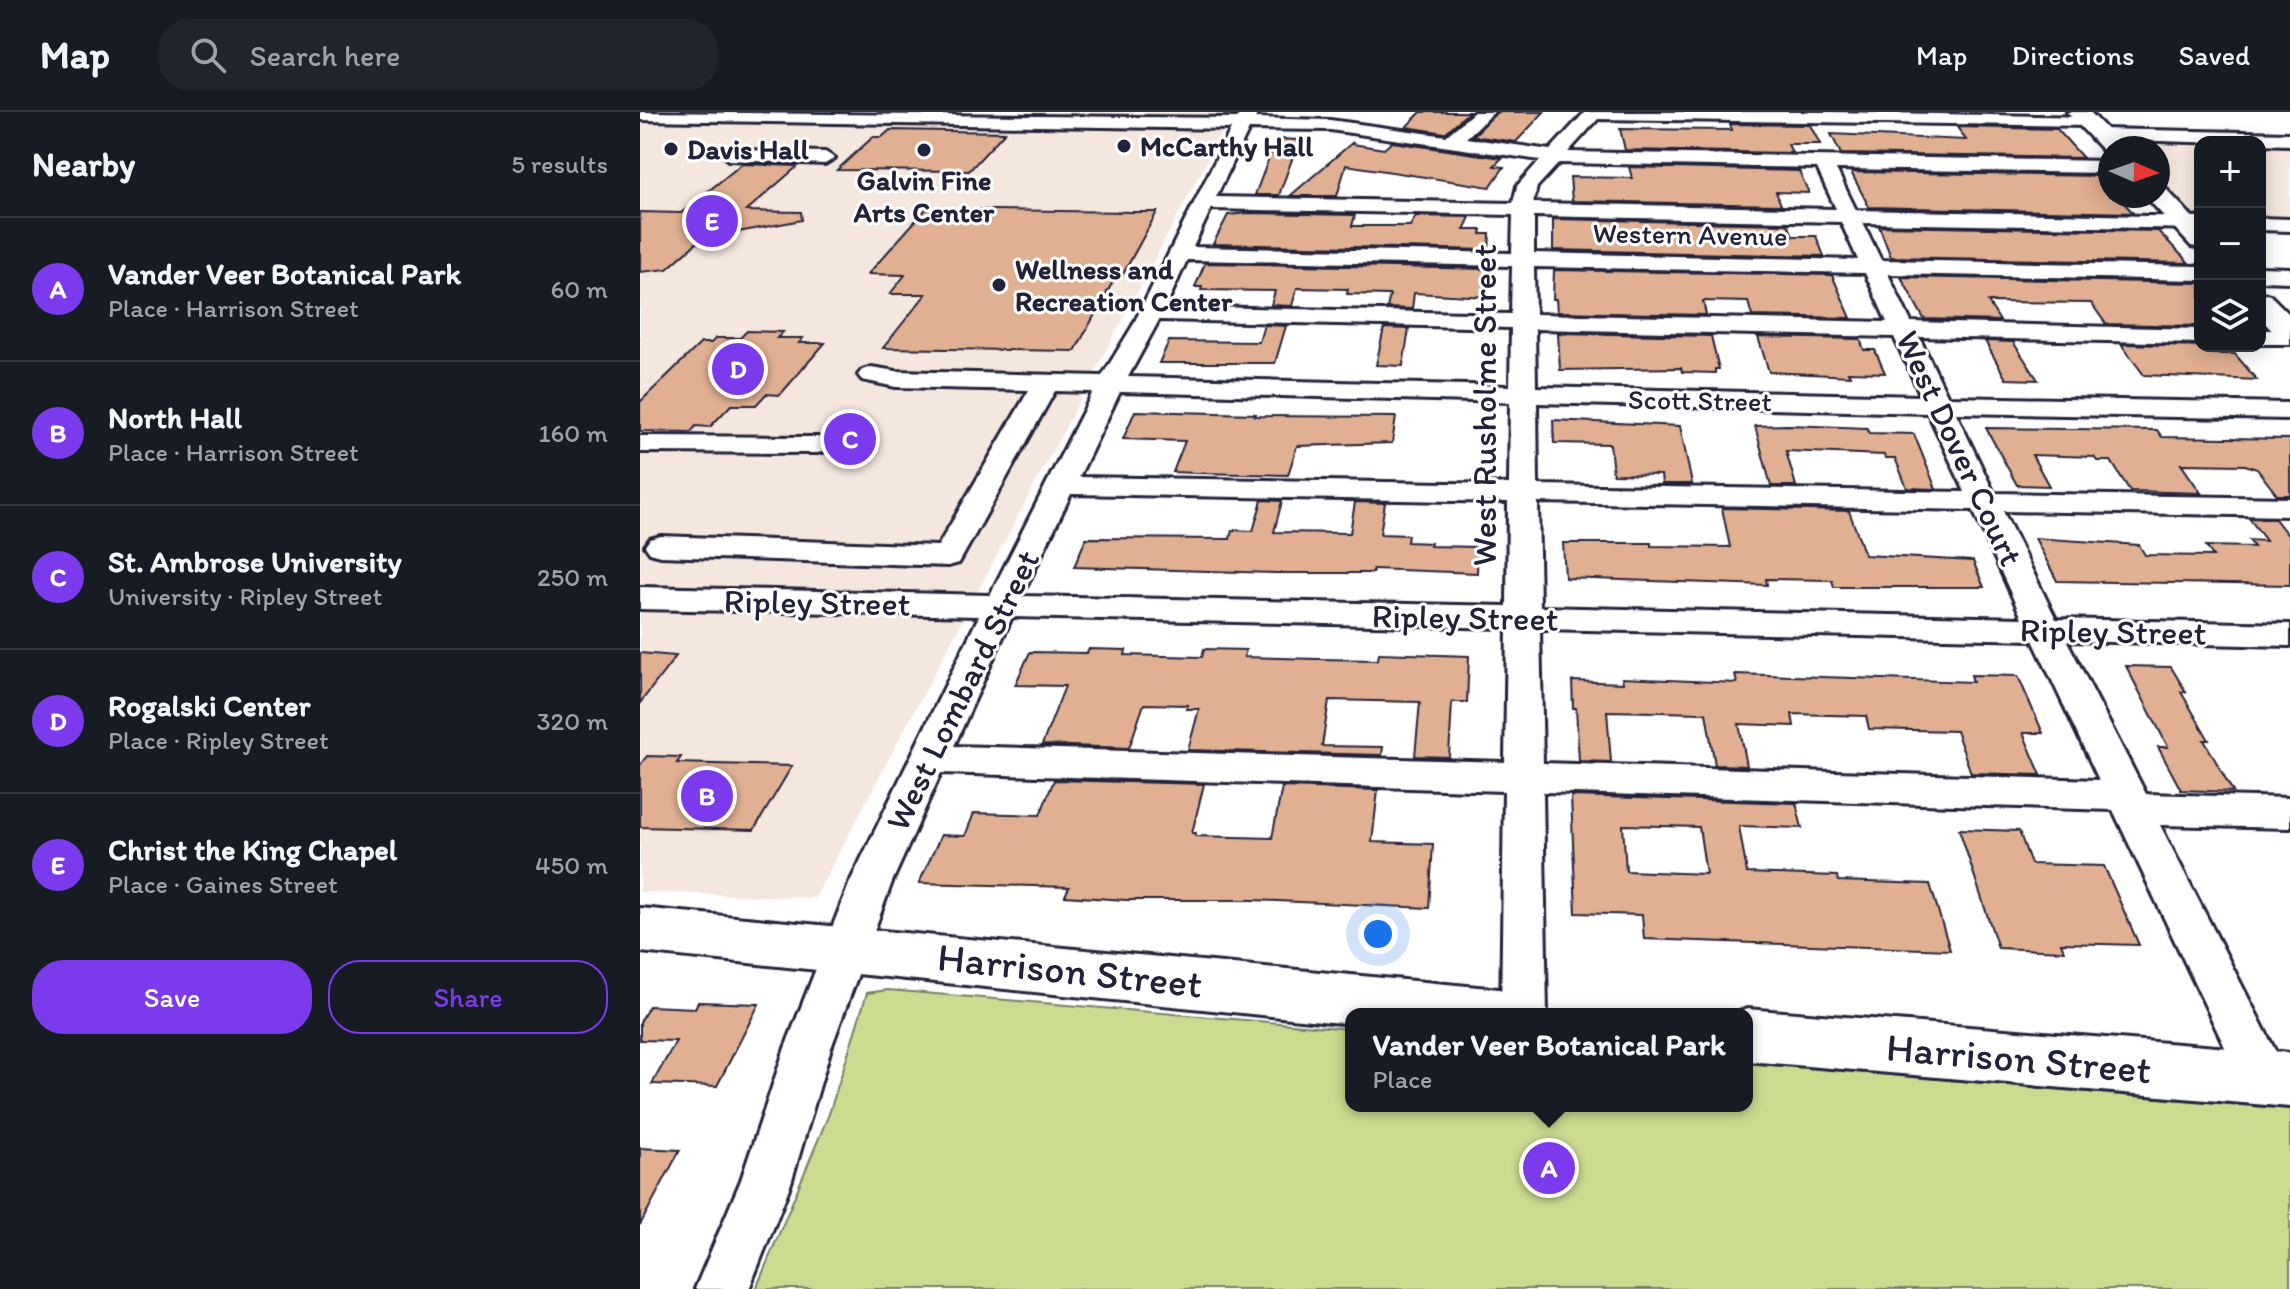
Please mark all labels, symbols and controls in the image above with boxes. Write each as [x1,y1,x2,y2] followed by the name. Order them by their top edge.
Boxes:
[158,19,718,91] search box
[40,32,110,78] text: Map
[186,33,230,77] icon: search
[250,37,400,74] text: Search here
[1916,38,1967,72] text: Map
[2011,38,2135,72] text: Directions
[2179,38,2250,72] text: Saved
[1140,129,1313,163] place label: McCarthy Hall
[687,132,809,166] place label: Davis Hall
[2098,136,2170,208] north arrow
[2194,136,2266,352] map controls
[2194,136,2266,208] button: +
[1115,137,1133,155] marker: McCarthy Hall
[662,140,680,158] marker: Davis Hall
[915,141,933,159] marker: Galvin Fine Arts Center
[32,144,135,185] text: Nearby
[511,148,608,180] text: 5 results
[853,163,995,229] place label: Galvin Fine Arts Center
[686,191,738,251] pin: E
[2194,208,2266,280] button: −
[1592,215,1788,253] street label: Western Avenue
[1464,244,1505,566] street label: West Rusholme Street
[1015,252,1233,318] place label: Wellness and Recreation Center
[108,255,461,292] text: Vander Veer Botanical Park
[50,273,66,305] text: A
[551,273,608,305] text: 60 m
[990,276,1008,294] marker: Wellness and Recreation Center
[2194,280,2266,352] button: layers
[108,292,359,324] text: Place · Harrison Street
[1887,324,2032,572] street label: West Dover Court
[712,339,764,399] pin: D
[1628,382,1772,418] street label: Scott Street
[108,399,242,436] text: North Hall
[824,409,876,469] pin: C
[50,417,66,449] text: B
[538,417,608,449] text: 160 m
[108,436,359,468] text: Place · Harrison Street
[108,543,402,580] text: St. Ambrose University
[877,543,1048,837] street label: West Lombard Street
[50,561,66,593] text: C
[537,561,608,593] text: 250 m
[108,580,382,612] text: University · Ripley Street
[723,580,911,625] street label: Ripley Street
[1371,595,1559,640] street label: Ripley Street
[2019,609,2207,654] street label: Ripley Street
[108,687,310,724] text: Rogalski Center
[49,705,67,737] text: D
[536,705,608,737] text: 320 m
[108,724,329,756] text: Place · Ripley Street
[681,766,733,826] pin: B
[108,831,397,868] text: Christ the King Chapel
[51,849,65,881] text: E
[535,849,608,881] text: 450 m
[108,868,338,900] text: Place · Gaines Street
[1358,914,1398,954] your location
[935,932,1205,1008] street label: Harrison Street
[32,960,312,1034] button: Save
[328,960,608,1034] button: Share
[1345,1008,1753,1112] popup
[1884,1022,2154,1094] street label: Harrison Street
[1373,1026,1725,1063] text: Vander Veer Botanical Park
[1373,1063,1432,1095] text: Place
[1523,1138,1575,1198] pin: A

